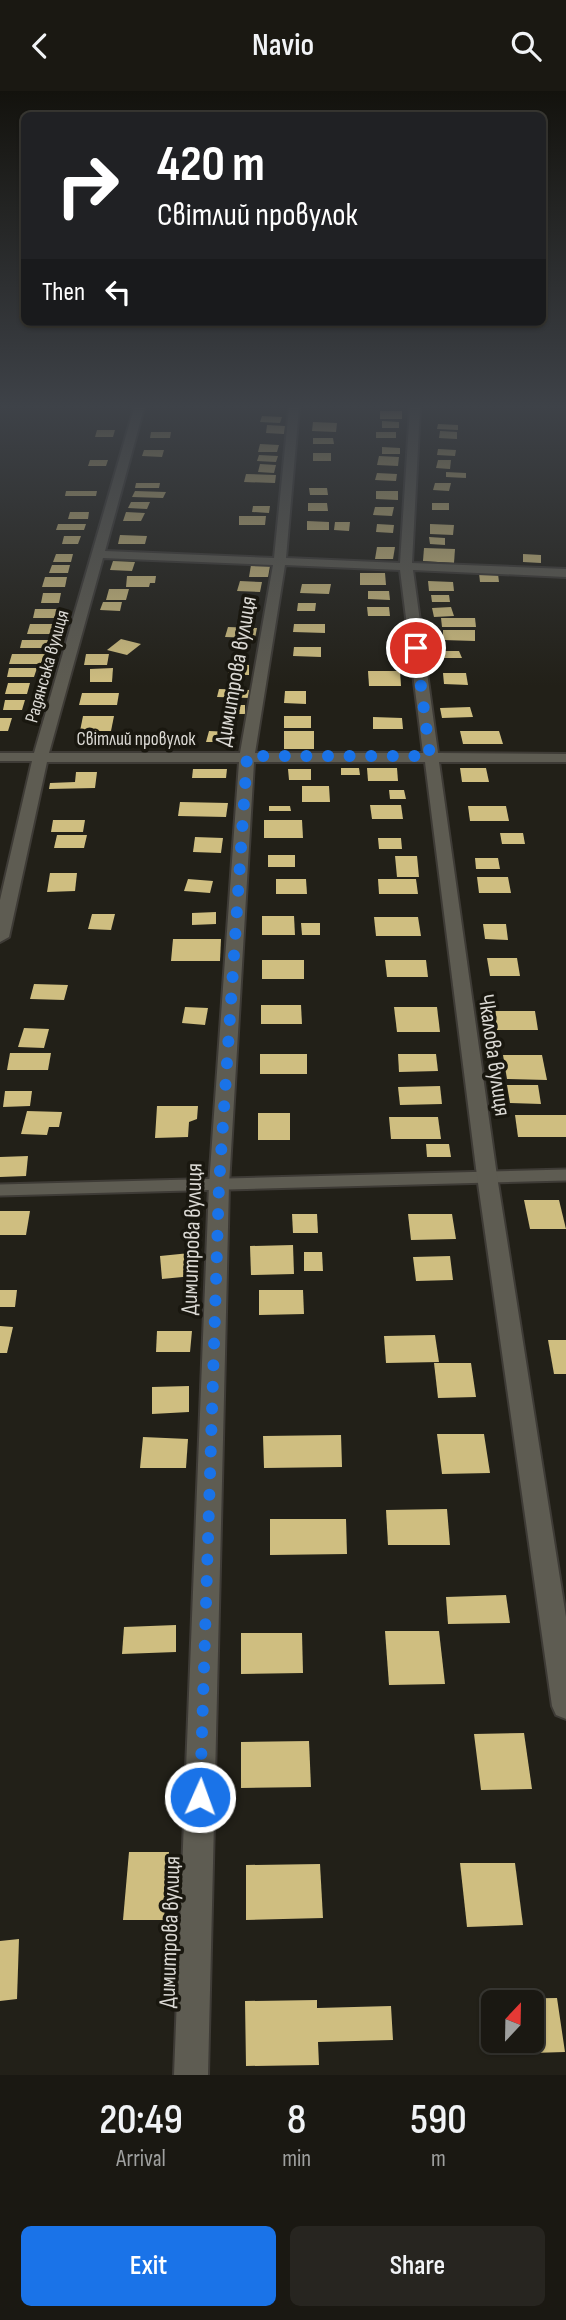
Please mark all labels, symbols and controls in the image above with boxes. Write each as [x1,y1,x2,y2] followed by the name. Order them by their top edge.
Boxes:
[252,26,314,65] text: Navio
[21,27,59,65] icon: back
[507,27,545,65] icon: search
[157,136,265,195] text: 420 m
[42,140,133,231] icon: right
[157,196,358,235] text: Світлий провулок
[99,273,137,311] icon: left
[42,277,85,308] text: Then
[209,594,263,748] street label: Димитрова вулиця
[20,607,74,725] street label: Радянська вулиця
[386,618,446,678] pin
[397,629,435,667] icon: arrive
[76,728,196,751] street label: Світлий провулок
[472,992,516,1118] street label: Чкалова вулиця
[175,1163,209,1315] street label: Димитрова вулиця
[163,1760,237,1834] position arrow
[153,1856,187,2008] street label: Димитрова вулиця
[481,1990,544,2053] north arrow
[481,1990,544,2053] map controls
[99,2095,183,2146] text: 20:49
[287,2095,306,2146] text: 8
[410,2095,467,2146] text: 590
[116,2145,166,2173] text: Arrival
[282,2145,311,2173] text: min
[431,2145,446,2173] text: m
[21,2226,276,2306] button: Exit
[290,2226,545,2306] button: Share

